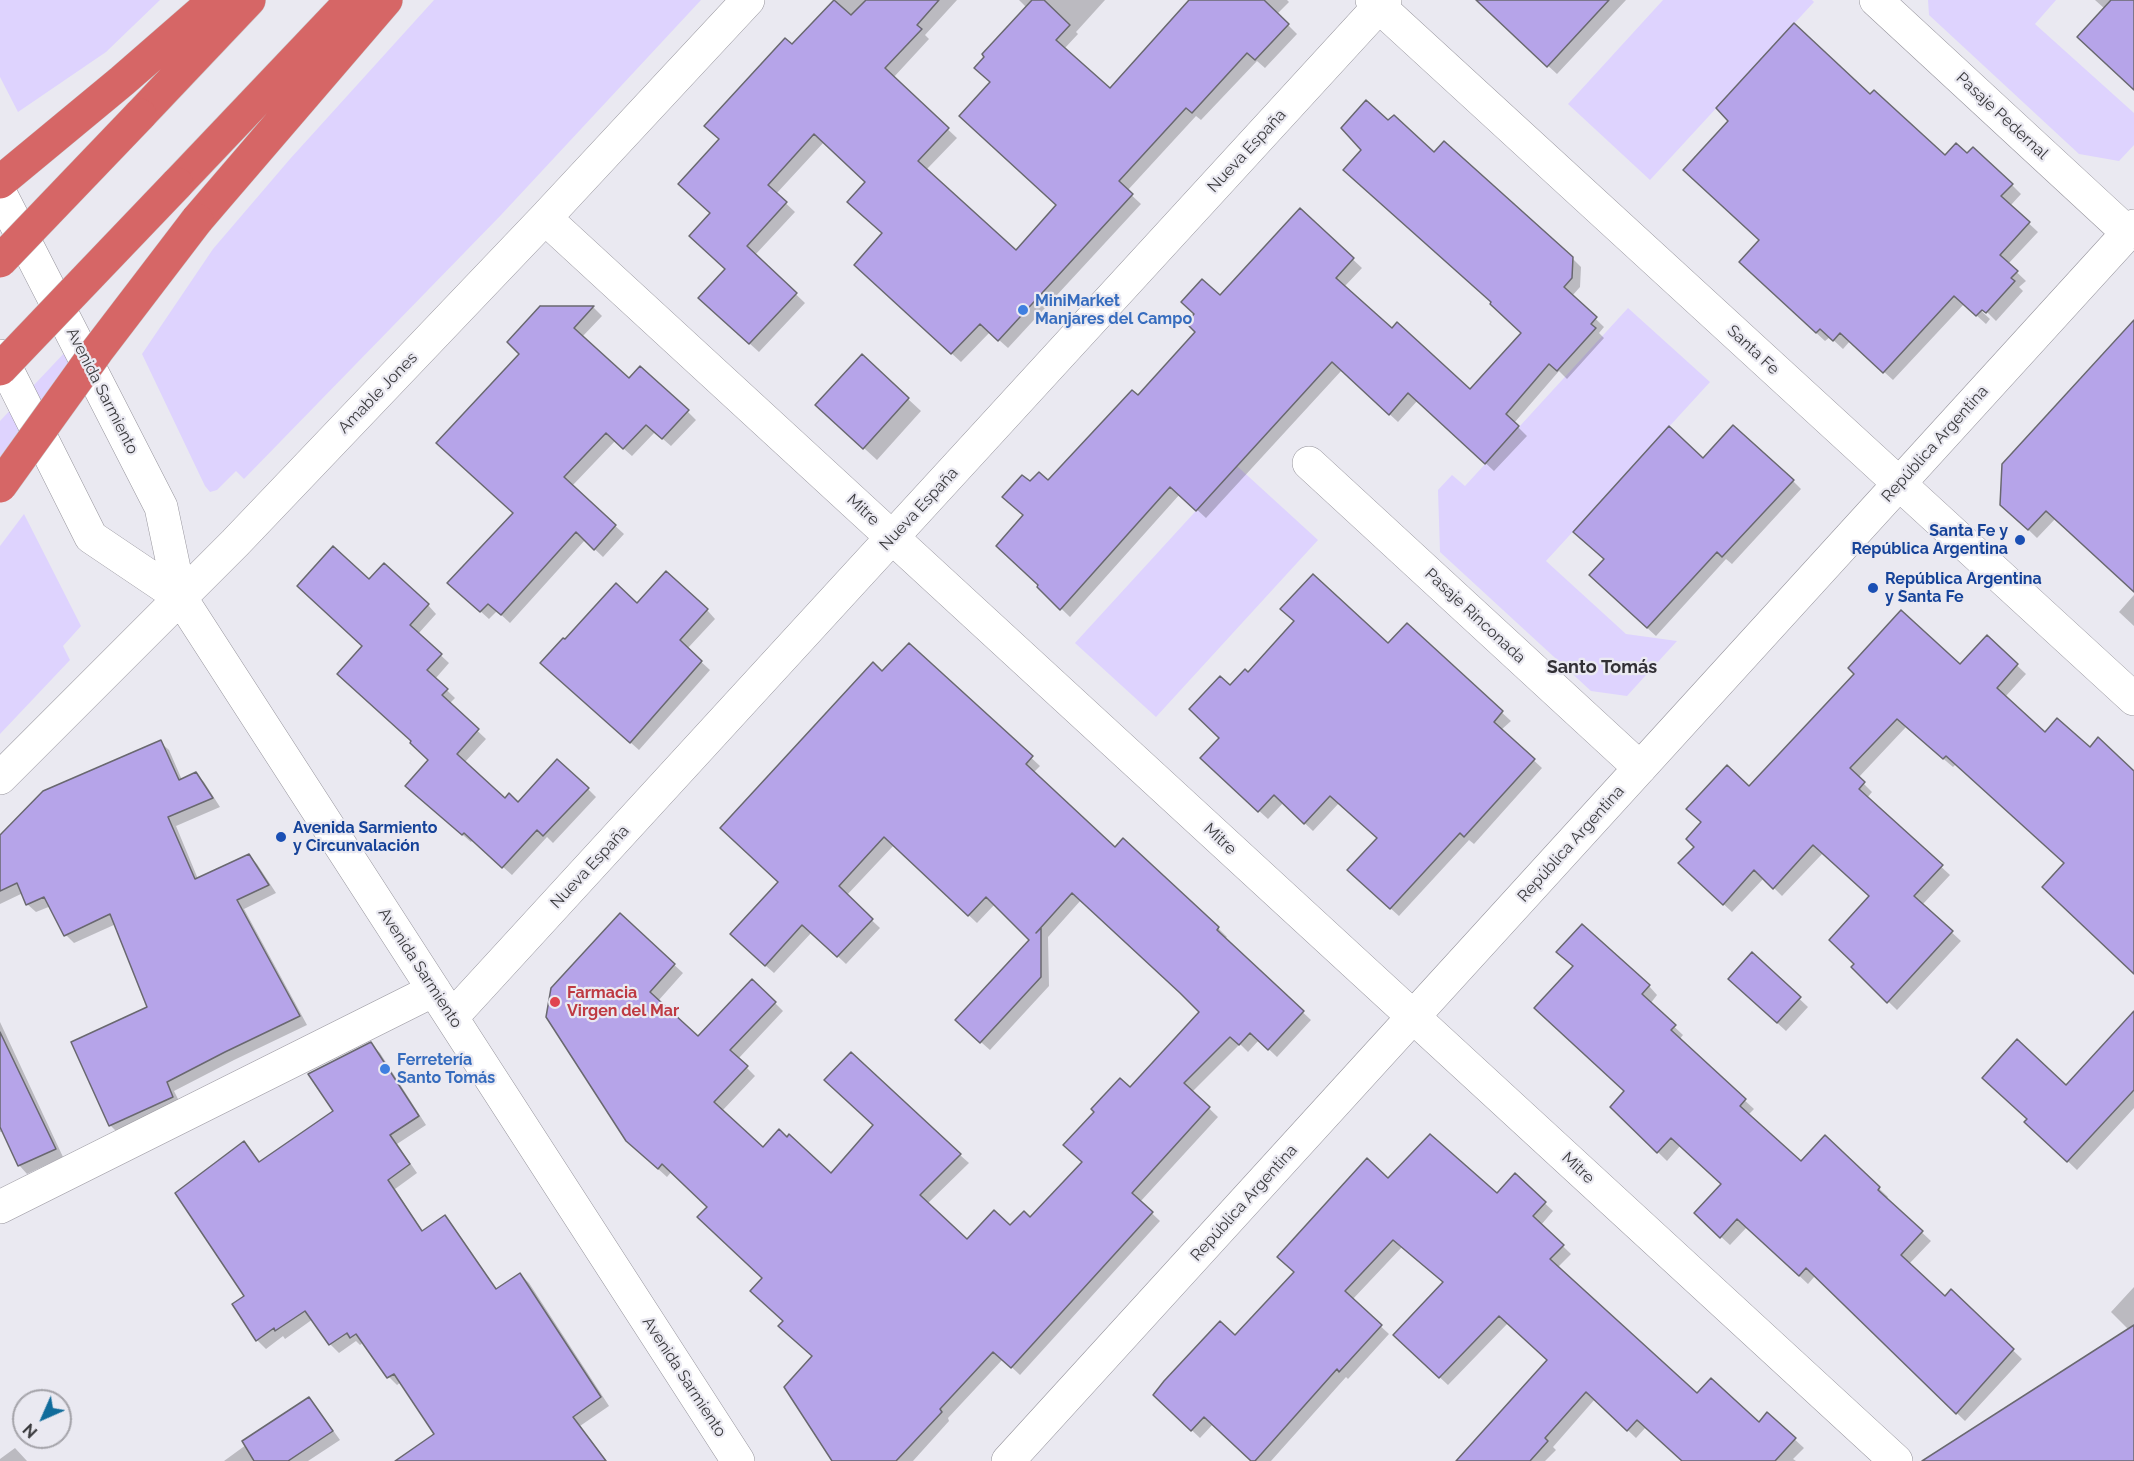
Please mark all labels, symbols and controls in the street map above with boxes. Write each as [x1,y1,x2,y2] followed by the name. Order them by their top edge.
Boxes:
[1952,69,2052,163] street label: Pasaje Pedernal
[1204,106,1290,196] street label: Nueva España
[1035,291,1192,329] place label: MiniMarket Manjares del Campo
[1016,303,1030,317] marker: MiniMarket Manjares del Campo
[1723,321,1783,379] street label: Santa Fe
[62,325,142,457] street label: Avenida Sarmiento
[334,348,422,438] street label: Amable Jones
[1878,382,1992,506] street label: República Argentina
[876,464,962,554] street label: Nueva España
[843,490,883,530] street label: Mitre
[1851,521,2008,559] place label: Santa Fe y República Argentina
[2013,533,2027,547] marker: Santa Fe y República Argentina
[1421,565,1529,667] street label: Pasaje Rinconada
[1885,569,2042,607] place label: República Argentina y Santa Fe
[1866,581,1880,595] marker: República Argentina y Santa Fe
[1547,657,1657,679] district label: Santo Tomás
[1514,782,1628,906] street label: República Argentina
[293,818,437,856] place label: Avenida Sarmiento y Circunvalación
[1200,819,1240,859] street label: Mitre
[547,822,633,912] street label: Nueva España
[274,830,288,844] marker: Avenida Sarmiento y Circunvalación
[374,904,466,1032] street label: Avenida Sarmiento
[567,983,679,1021] place label: Farmacia Virgen del Mar
[548,995,562,1009] marker: Farmacia Virgen del Mar
[397,1050,495,1088] place label: Ferretería Santo Tomás
[378,1062,392,1076] marker: Ferretería Santo Tomás
[1187,1141,1301,1265] street label: República Argentina
[1558,1148,1598,1188] street label: Mitre
[638,1313,730,1441] street label: Avenida Sarmiento
[12,1389,72,1449] north arrow
[19,1420,41,1442] text: N

